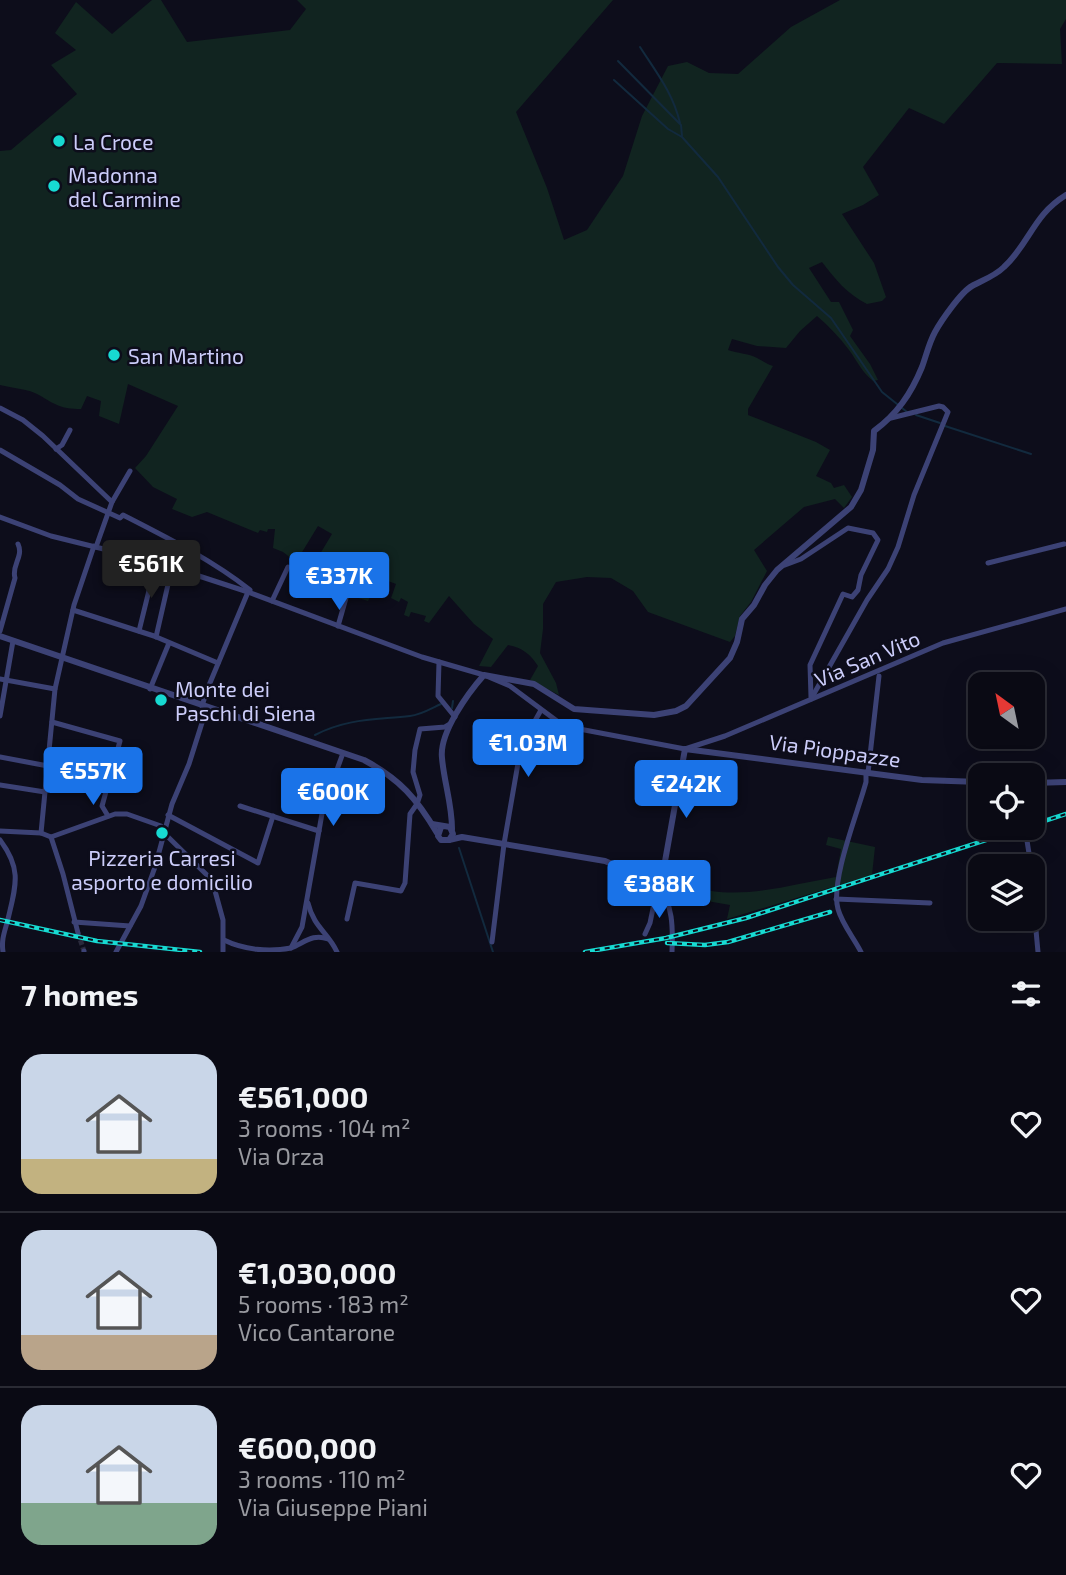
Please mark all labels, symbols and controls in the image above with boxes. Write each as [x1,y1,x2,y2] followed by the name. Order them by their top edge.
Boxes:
[73,129,153,154] place label: La Croce
[51,133,67,149] marker: La Croce
[68,162,181,211] place label: Madonna del Carmine
[46,178,62,194] marker: Madonna del Carmine
[128,343,244,368] place label: San Martino
[106,347,122,363] marker: San Martino
[102,540,200,600] pin: €561K
[118,549,184,577] text: €561K
[290,552,388,612] pin: €337K
[305,561,373,589] text: €337K
[811,625,923,691] street label: Via San Vito
[968,672,1045,749] north arrow
[968,672,1045,931] map controls
[175,676,316,725] place label: Monte dei Paschi di Siena
[153,692,169,708] marker: Monte dei Paschi di Siena
[471,720,585,779] pin: €1.03M
[489,728,567,756] text: €1.03M
[768,728,902,772] street label: Via Pioppazze
[44,748,142,807] pin: €557K
[60,756,126,784] text: €557K
[637,760,735,820] pin: €242K
[968,763,1045,840] button: locate
[284,768,382,828] pin: €600K
[651,769,721,797] text: €242K
[297,777,369,805] text: €600K
[154,825,170,841] marker: Pizzeria Carresi asporto e domicilio
[71,845,253,894] place label: Pizzeria Carresi asporto e domicilio
[968,854,1045,931] button: layers
[610,860,708,920] pin: €388K
[623,869,695,897] text: €388K
[1007,975,1045,1013] icon: filters
[21,976,138,1012] text: 7 homes
[238,1078,369,1114] text: €561,000
[77,1082,161,1166] icon: home
[1007,1105,1045,1143] icon: heart
[238,1114,410,1142] text: 3 rooms · 104 m²
[238,1142,324,1170] text: Via Orza
[238,1254,396,1290] text: €1,030,000
[77,1258,161,1342] icon: home
[1007,1281,1045,1319] icon: heart
[238,1290,409,1318] text: 5 rooms · 183 m²
[238,1318,395,1346] text: Vico Cantarone
[238,1429,377,1465] text: €600,000
[77,1433,161,1517] icon: home
[1007,1456,1045,1494] icon: heart
[238,1465,405,1493] text: 3 rooms · 110 m²
[238,1493,428,1521] text: Via Giuseppe Piani

